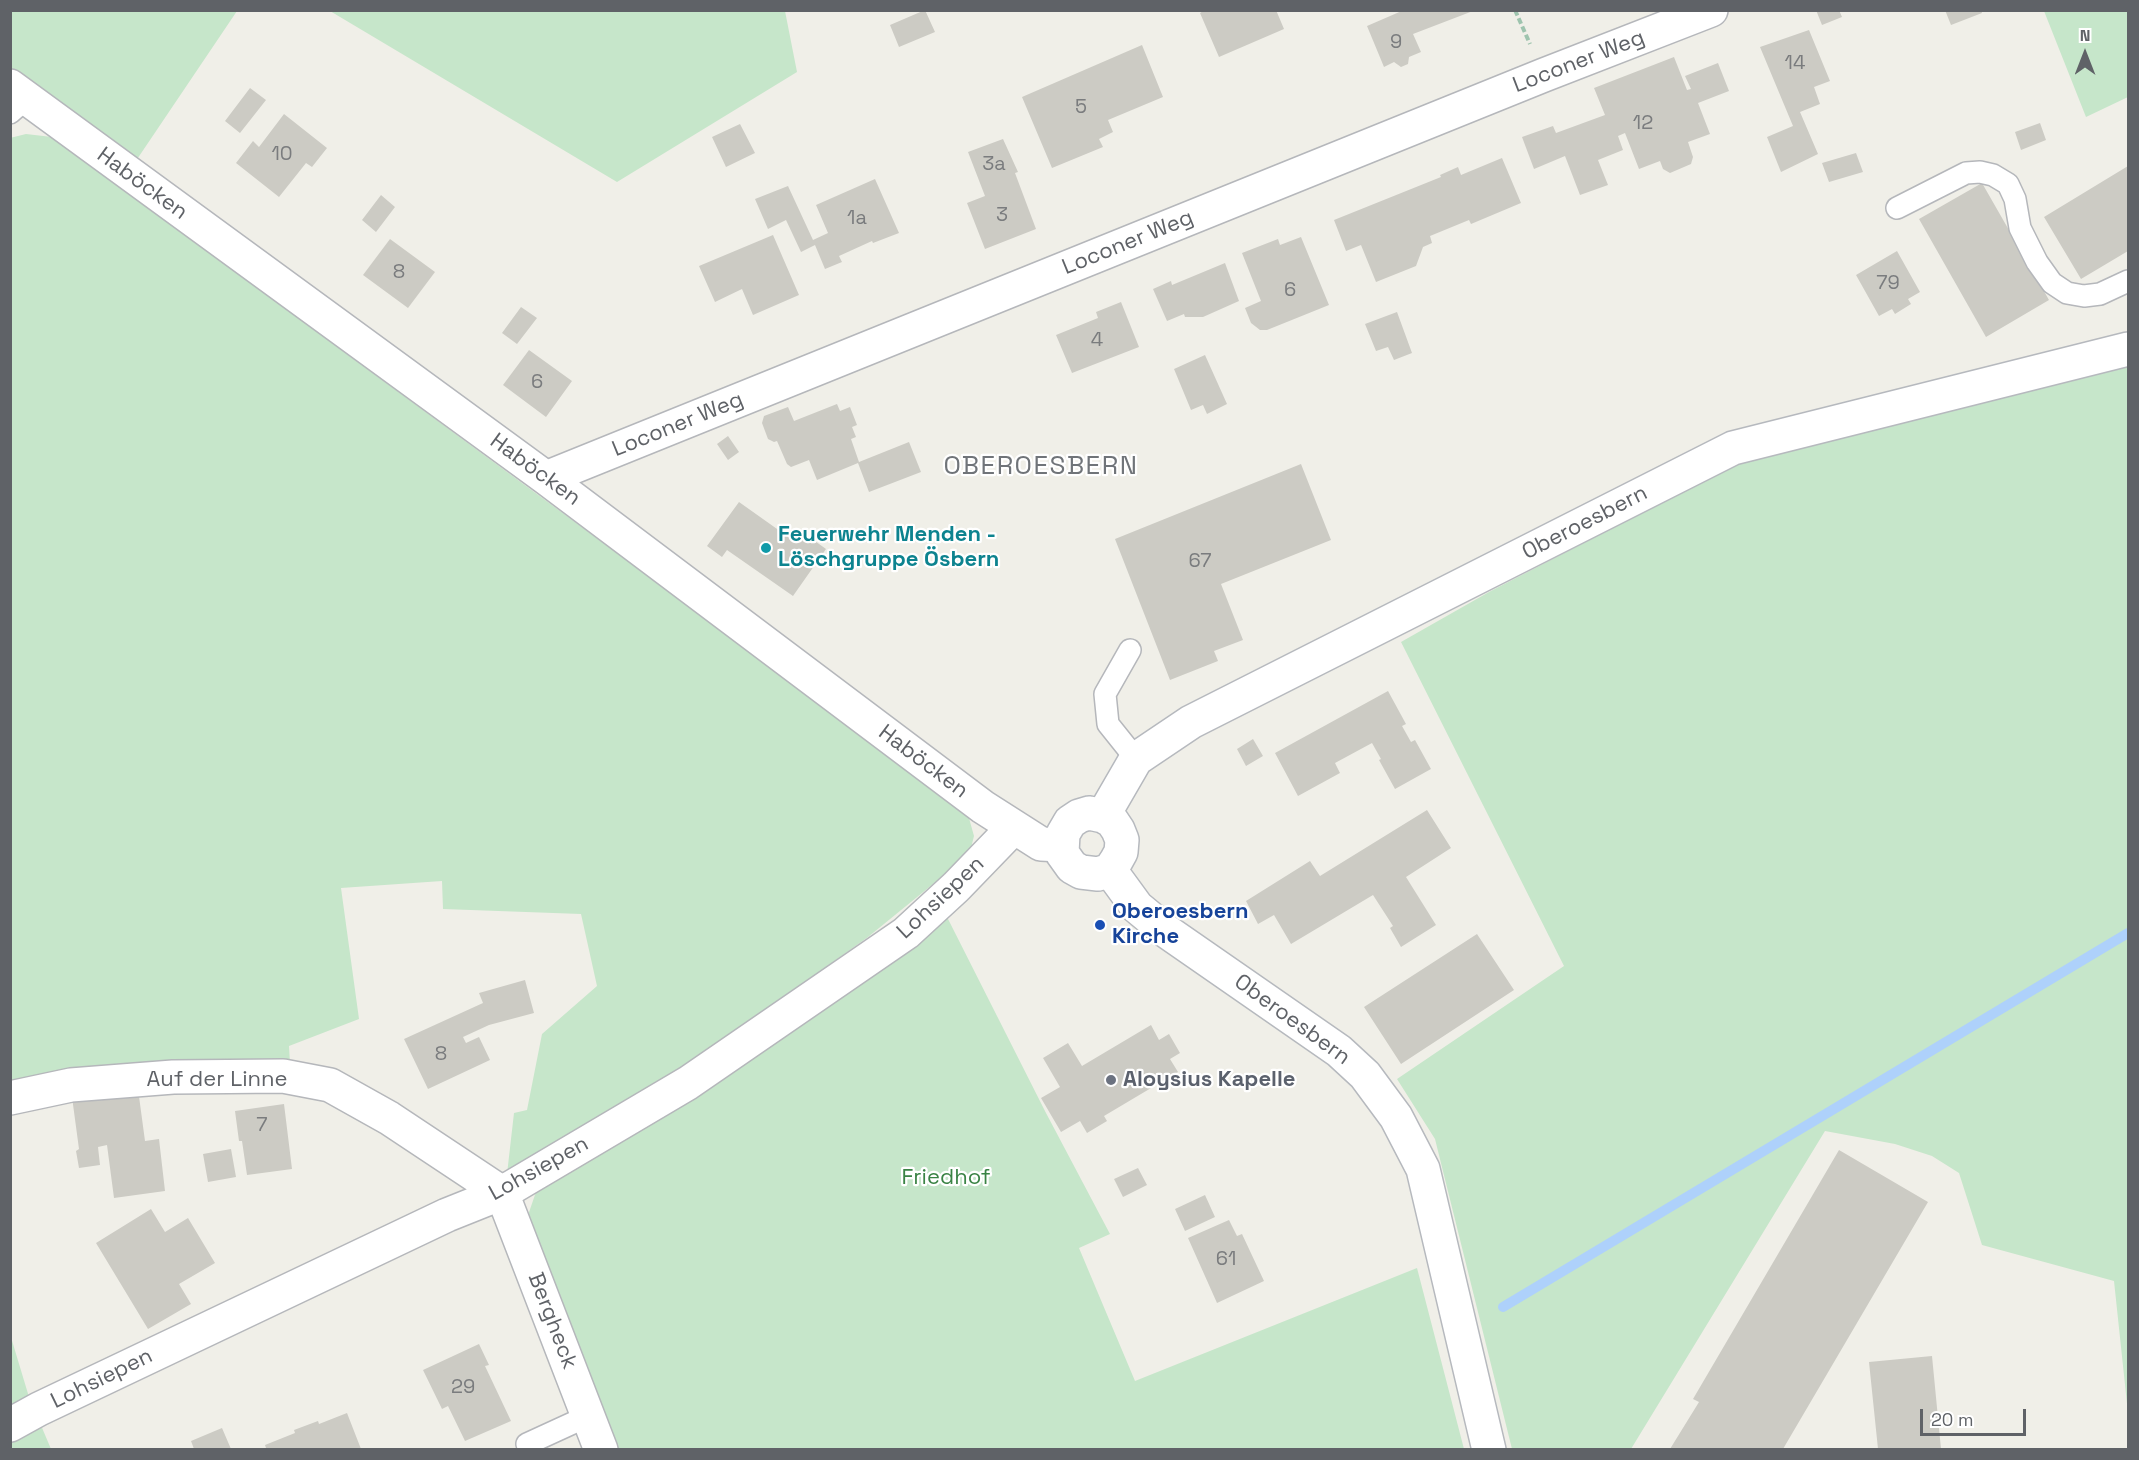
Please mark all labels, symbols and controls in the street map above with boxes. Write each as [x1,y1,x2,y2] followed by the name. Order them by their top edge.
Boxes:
[2055,24,2115,84] north arrow
[1509,25,1649,99] street label: Loconer Weg
[2080,25,2090,46] text: N
[1390,31,1402,55] house number: 9
[1785,52,1805,76] house number: 14
[1075,96,1087,120] house number: 5
[1633,112,1653,136] house number: 12
[91,142,193,226] street label: Haböcken
[271,143,293,167] house number: 10
[982,153,1006,177] house number: 3a
[996,204,1008,228] house number: 3
[1059,205,1197,281] street label: Loconer Weg
[847,207,867,231] house number: 1a
[393,261,405,285] house number: 8
[1876,272,1900,296] house number: 79
[1284,279,1296,303] house number: 6
[1091,329,1103,353] house number: 4
[531,371,543,395] house number: 6
[609,387,747,463] street label: Loconer Weg
[484,428,586,512] street label: Haböcken
[944,451,1138,483] district label: OBEROESBERN
[1518,480,1652,566] street label: Oberoesbern
[778,522,999,574] place label: Feuerwehr Menden - Löschgruppe Ösbern
[759,541,773,555] marker: Feuerwehr Menden - Löschgruppe Ösbern
[1188,550,1212,574] house number: 67
[873,720,973,804] street label: Haböcken
[892,851,990,945] street label: Lohsiepen
[1112,899,1249,950] place label: Oberoesbern Kirche
[1093,918,1107,932] marker: Oberoesbern Kirche
[1229,969,1355,1071] street label: Oberoesbern
[435,1043,447,1067] house number: 8
[146,1067,288,1093] street label: Auf der Linne
[1123,1067,1295,1093] place label: Aloysius Kapelle
[1104,1073,1118,1087] marker: Aloysius Kapelle
[256,1114,268,1138] house number: 7
[485,1131,593,1207] street label: Lohsiepen
[901,1165,991,1191] park label: Friedhof
[1216,1248,1236,1272] house number: 61
[522,1269,582,1373] street label: Bergheck
[47,1343,157,1415] street label: Lohsiepen
[451,1376,475,1400] house number: 29
[1923,1397,2030,1435] scale bar
[1931,1408,1974,1431] text: 20 m

